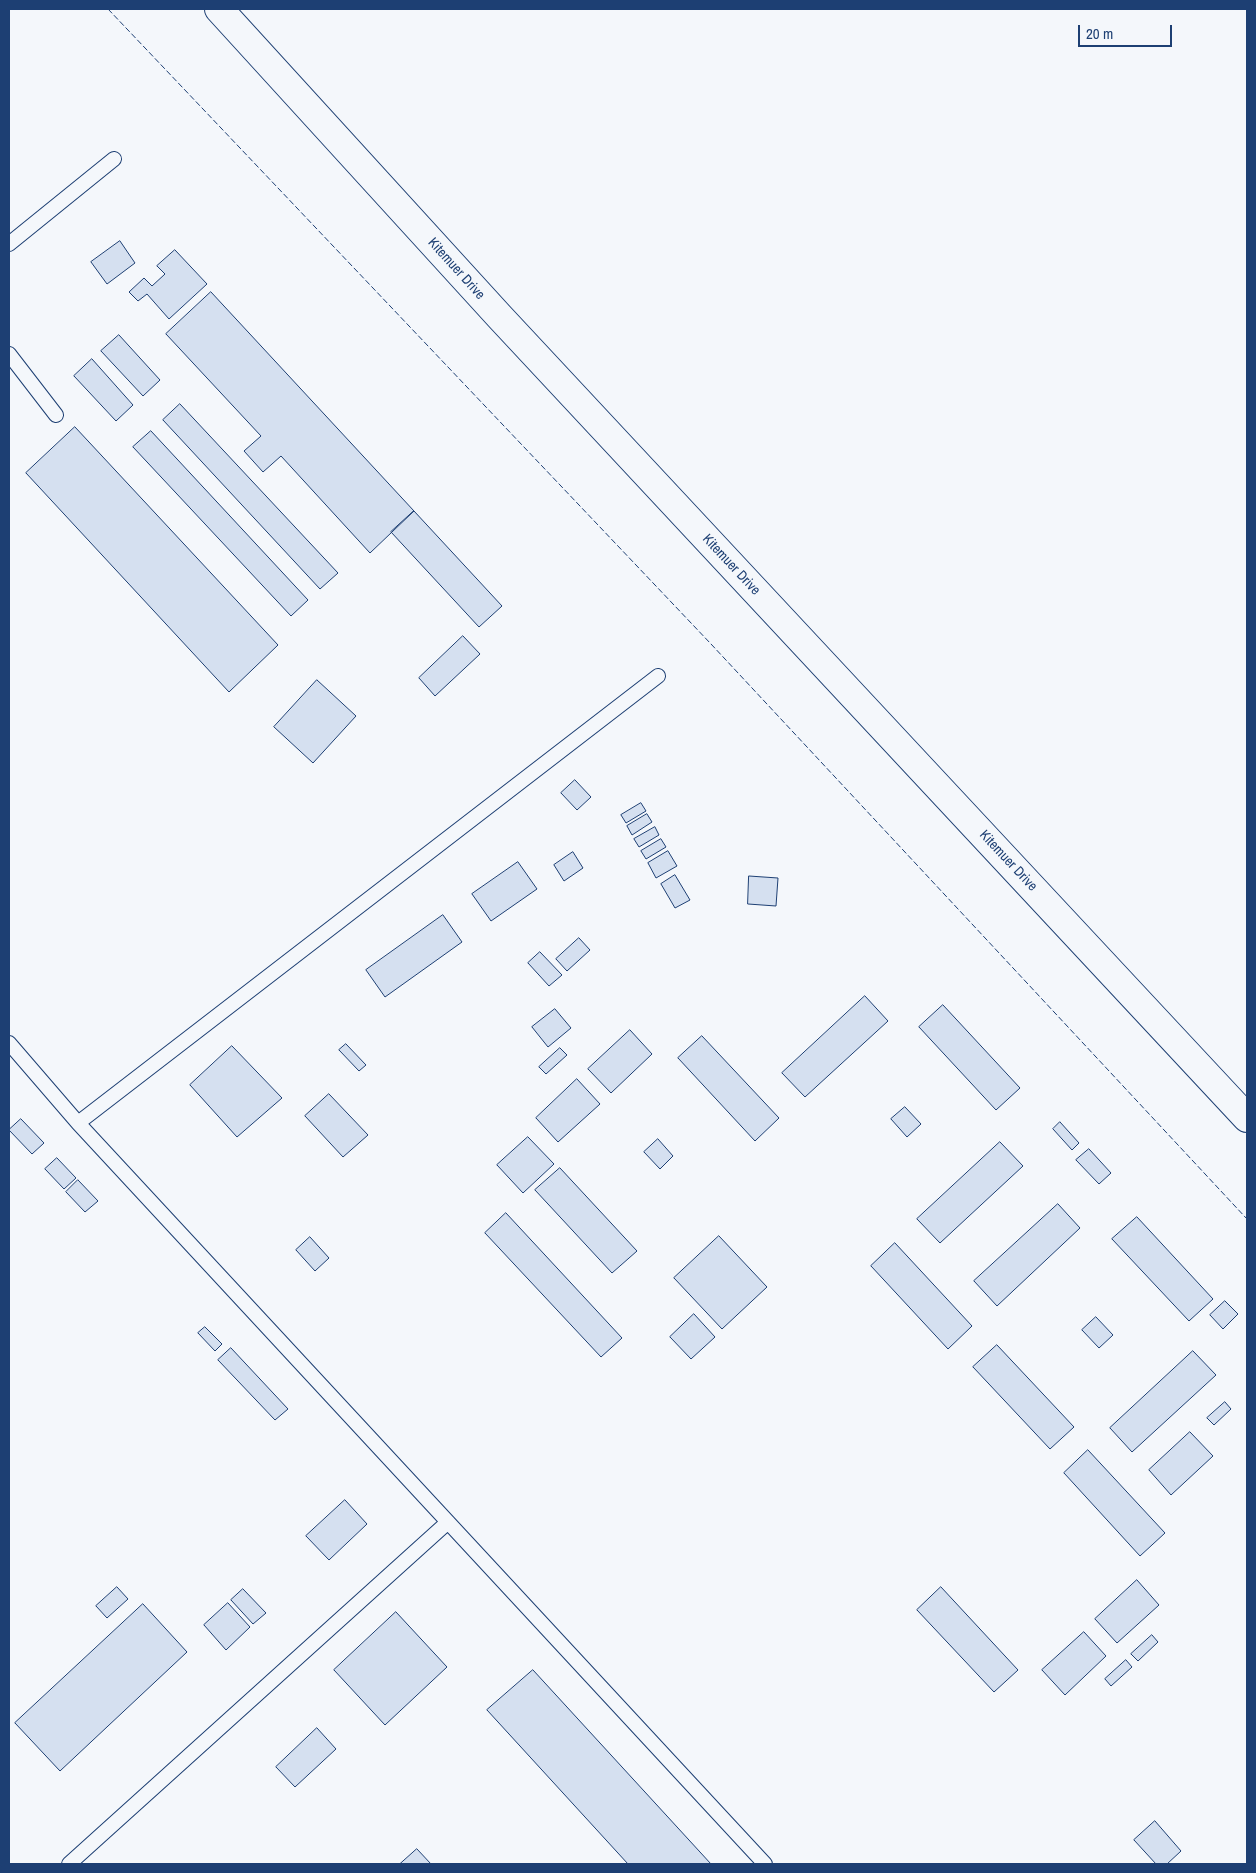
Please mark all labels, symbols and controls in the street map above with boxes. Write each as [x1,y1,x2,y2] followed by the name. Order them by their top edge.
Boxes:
[1081,15,1175,47] scale bar
[1086,23,1113,44] text: 20 m
[424,235,488,303] street label: Kitemuer Drive
[699,531,763,599] street label: Kitemuer Drive
[976,827,1040,895] street label: Kitemuer Drive

